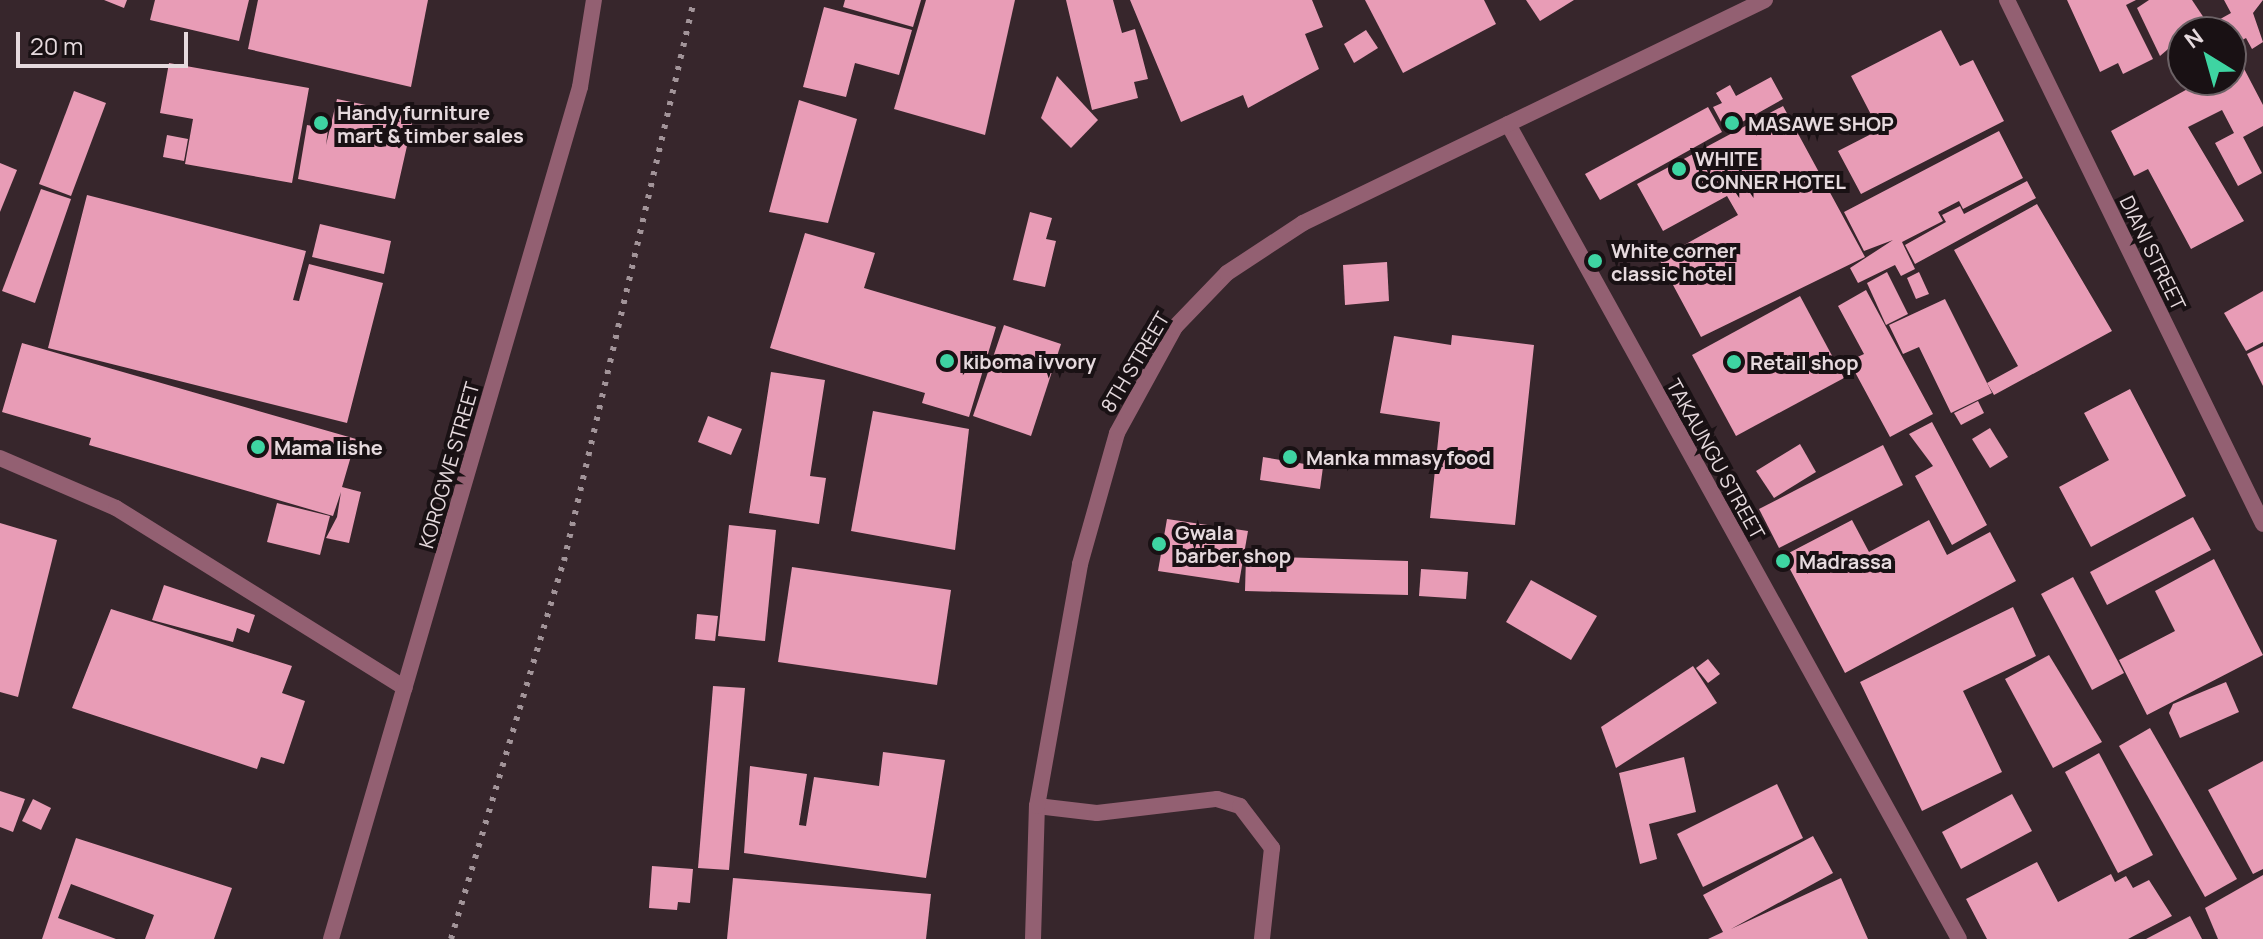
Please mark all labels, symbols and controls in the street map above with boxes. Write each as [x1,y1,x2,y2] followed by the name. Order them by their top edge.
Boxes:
[20,16,192,66] scale bar
[2167,16,2247,96] north arrow
[2178,22,2209,55] text: N
[30,29,83,62] text: 20 m
[337,100,524,147] place label: Handy furniture mart & timber sales
[1748,111,1894,135] place label: MASAWE SHOP
[312,114,330,132] marker: Handy furniture mart & timber sales
[1723,114,1741,132] marker: MASAWE SHOP
[1695,146,1846,193] place label: WHITE CONNER HOTEL
[1670,160,1688,178] marker: WHITE CONNER HOTEL
[2115,192,2191,314] street label: DIANI STREET
[1611,238,1737,285] place label: White corner classic hotel
[1586,252,1604,270] marker: White corner classic hotel
[1096,307,1174,417] street label: 8TH STREET
[963,349,1096,373] place label: kiboma ivvory
[1750,350,1859,374] place label: Retail shop
[938,352,956,370] marker: kiboma ivvory
[1725,353,1743,371] marker: Retail shop
[1662,375,1770,543] street label: TAKAUNGU STREET
[414,379,484,551] street label: KOROGWE STREET
[274,435,383,459] place label: Mama lishe
[249,438,267,456] marker: Mama lishe
[1306,445,1491,469] place label: Manka mmasy food
[1281,448,1299,466] marker: Manka mmasy food
[1175,520,1291,567] place label: Gwala barber shop
[1150,535,1168,553] marker: Gwala barber shop
[1799,549,1892,573] place label: Madrassa
[1774,552,1792,570] marker: Madrassa

